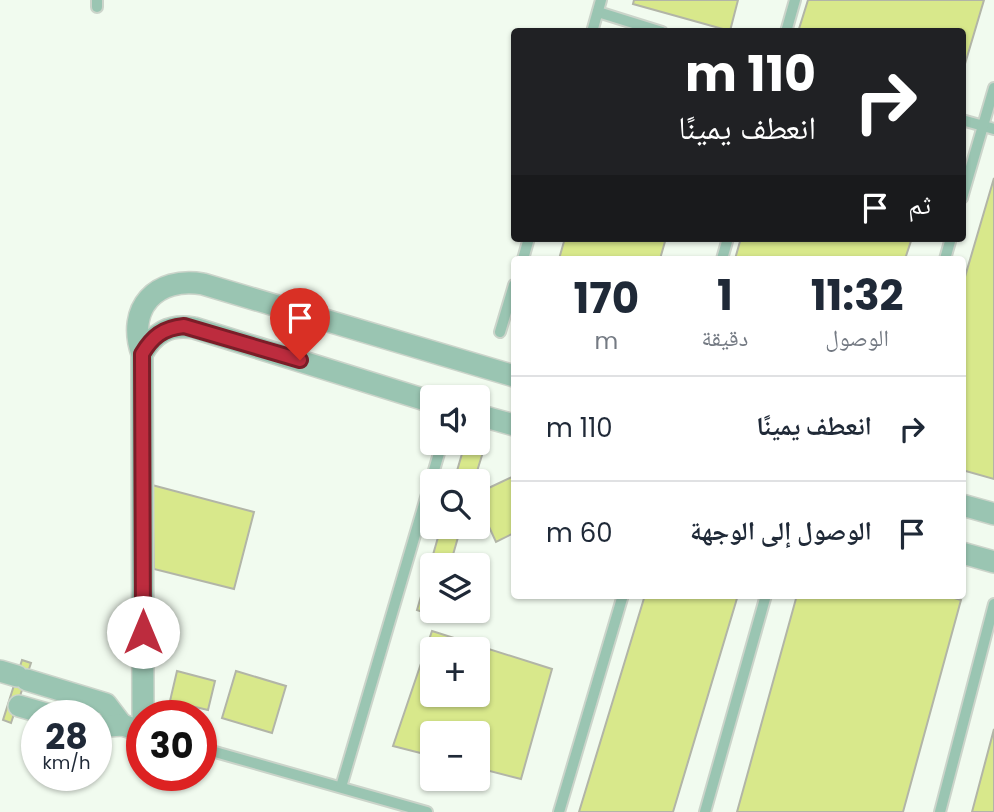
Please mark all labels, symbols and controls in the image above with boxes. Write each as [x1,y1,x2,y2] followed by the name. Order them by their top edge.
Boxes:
[685,40,816,108] text: 110 m
[840,56,931,147] icon: right
[678,105,816,150] text: انعطف يمينًا
[908,187,931,223] text: ثم
[856,189,894,227] icon: arrive
[717,266,733,325] text: 1
[811,266,904,325] text: 11:32
[573,269,639,328] text: 170
[270,288,330,360] pin
[281,299,319,337] icon: arrive
[702,322,748,354] text: دقيقة
[825,322,889,354] text: الوصول
[594,325,618,357] text: m
[420,385,490,791] map controls
[420,385,490,455] button: sound
[756,408,872,444] text: انعطف يمينًا
[546,410,613,446] text: 110 m
[893,410,931,448] icon: right
[420,469,490,539] button: search
[690,513,872,549] text: الوصول إلى الوجهة
[546,515,613,551] text: 60 m
[893,515,931,553] icon: arrive
[420,553,490,623] button: layers
[106,595,180,669] position arrow
[420,637,490,707] button: +
[126,700,217,791] speed limit sign: 30
[45,712,88,761] text: 28
[420,721,490,791] button: −
[43,750,90,775] text: km/h

